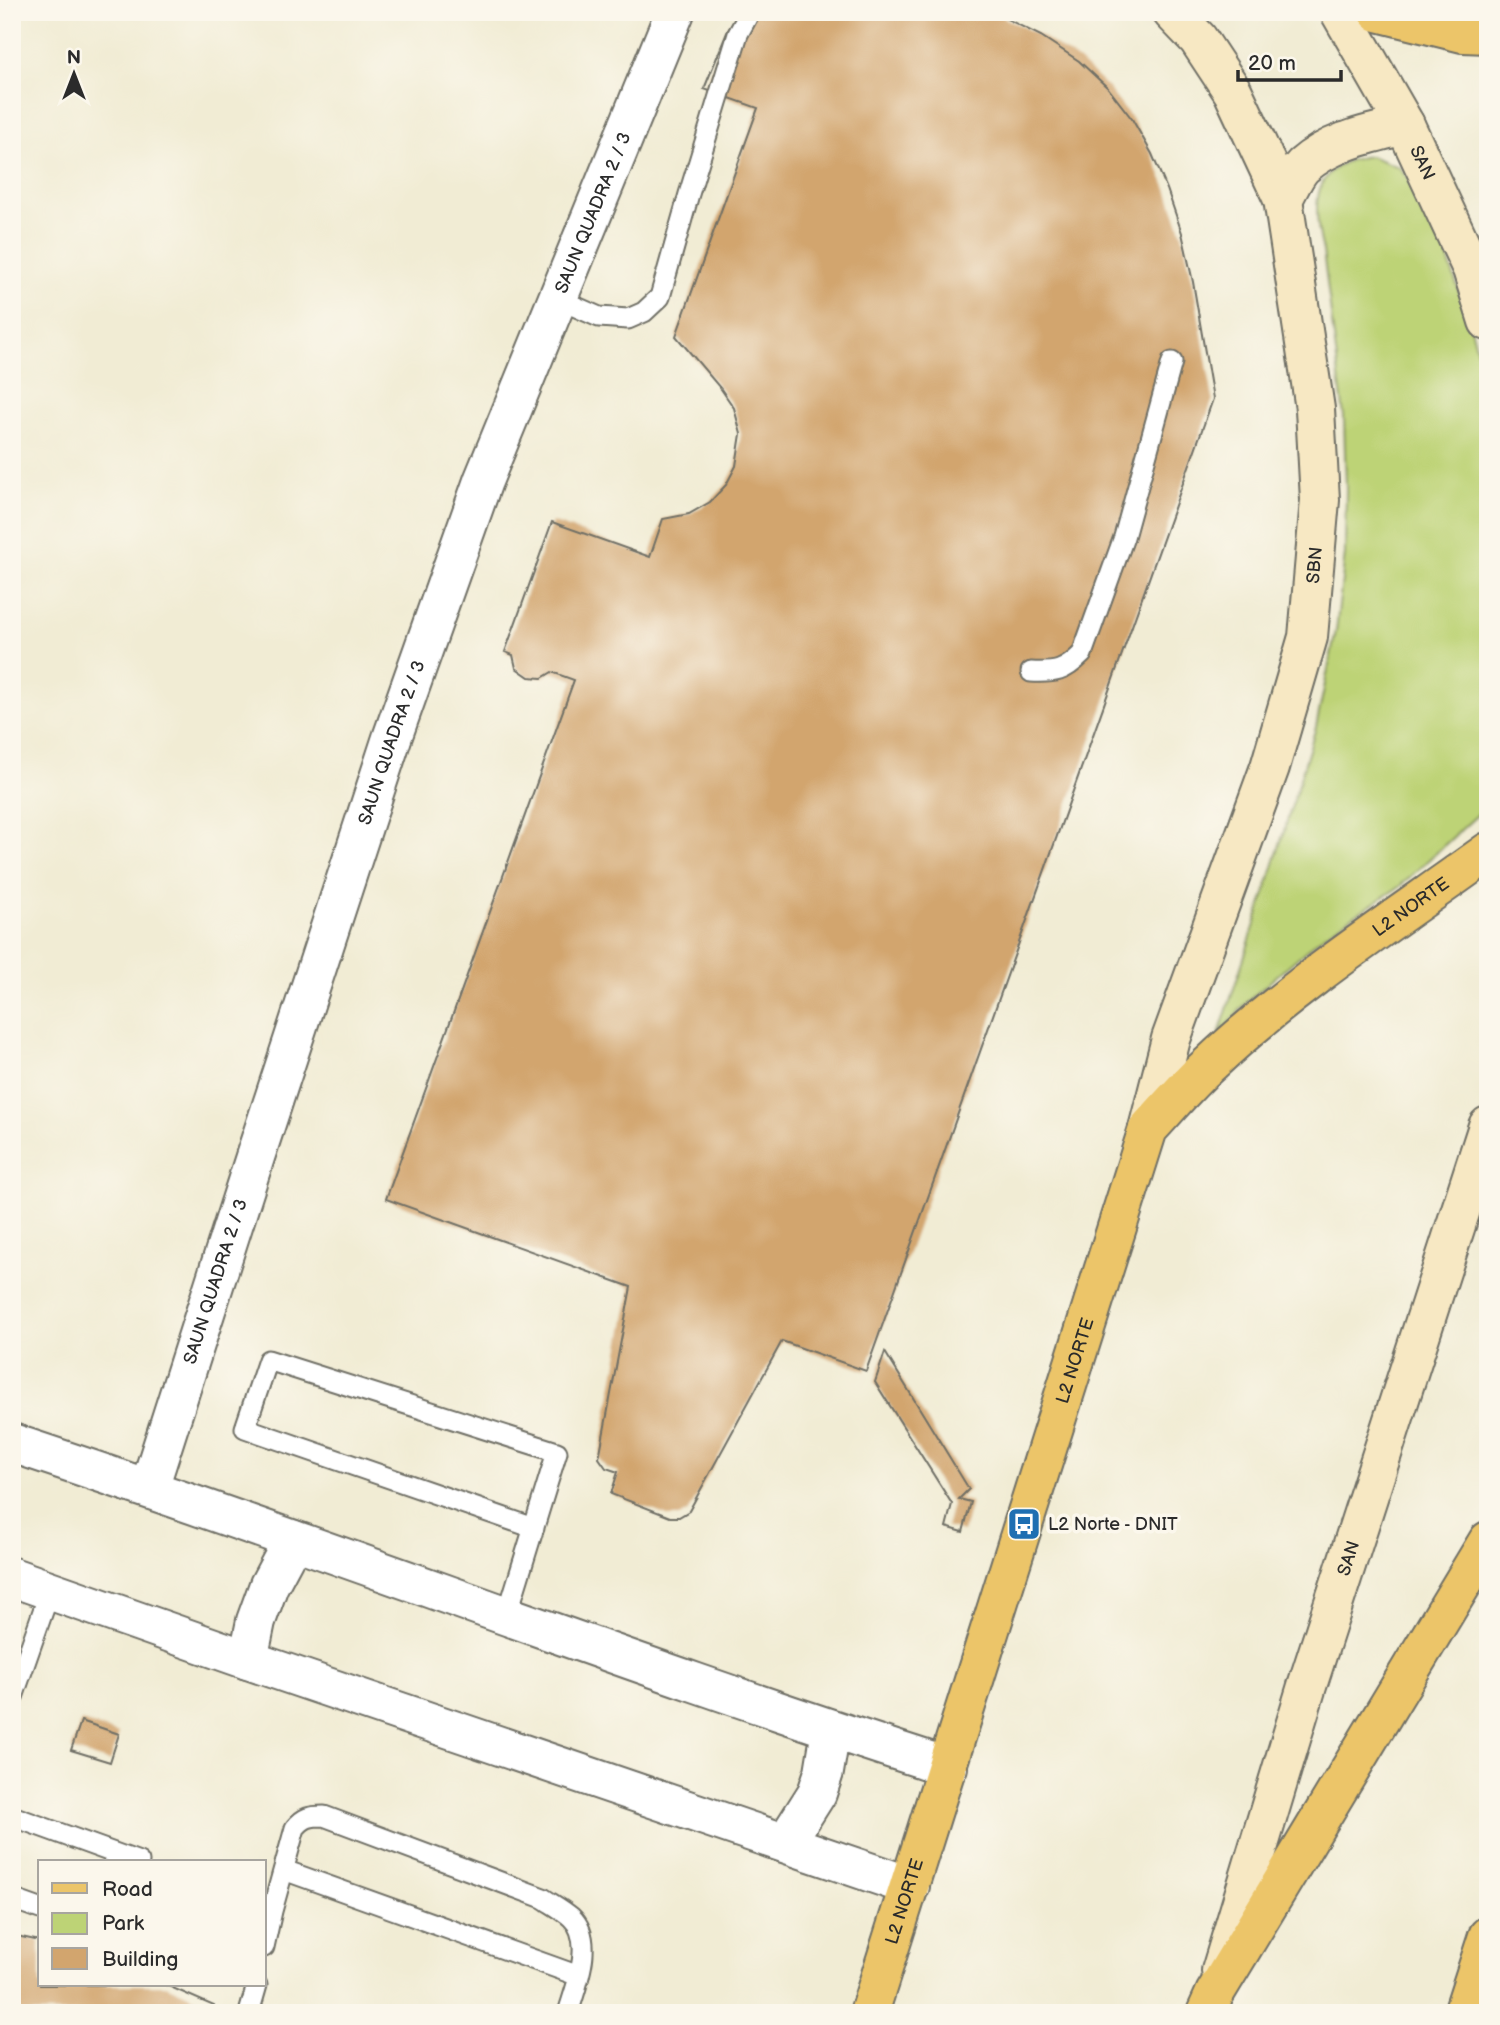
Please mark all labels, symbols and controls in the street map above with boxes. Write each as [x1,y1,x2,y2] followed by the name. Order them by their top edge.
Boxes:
[38,38,108,108] north arrow
[1238,38,1341,82] scale bar
[67,47,81,70] text: N
[1248,51,1296,76] text: 20 m
[551,129,636,296] street label: SAUN QUADRA 2 / 3
[1405,142,1439,183] street label: SAN
[1303,546,1327,584] street label: SBN
[354,658,430,827] street label: SAUN QUADRA 2 / 3
[1369,873,1453,941] street label: L2 NORTE
[179,1196,252,1367] street label: SAUN QUADRA 2 / 3
[1052,1315,1099,1406] street label: L2 NORTE
[1005,1505,1043,1543] bus stop icon: L2 Norte - DNIT
[1048,1514,1178,1535] place label: L2 Norte - DNIT
[1333,1538,1364,1578] street label: SAN
[881,1856,928,1947] street label: L2 NORTE
[38,1860,266,1986] legend
[102,1877,153,1902] text: Road
[102,1911,145,1936] text: Park
[102,1947,178,1972] text: Building

